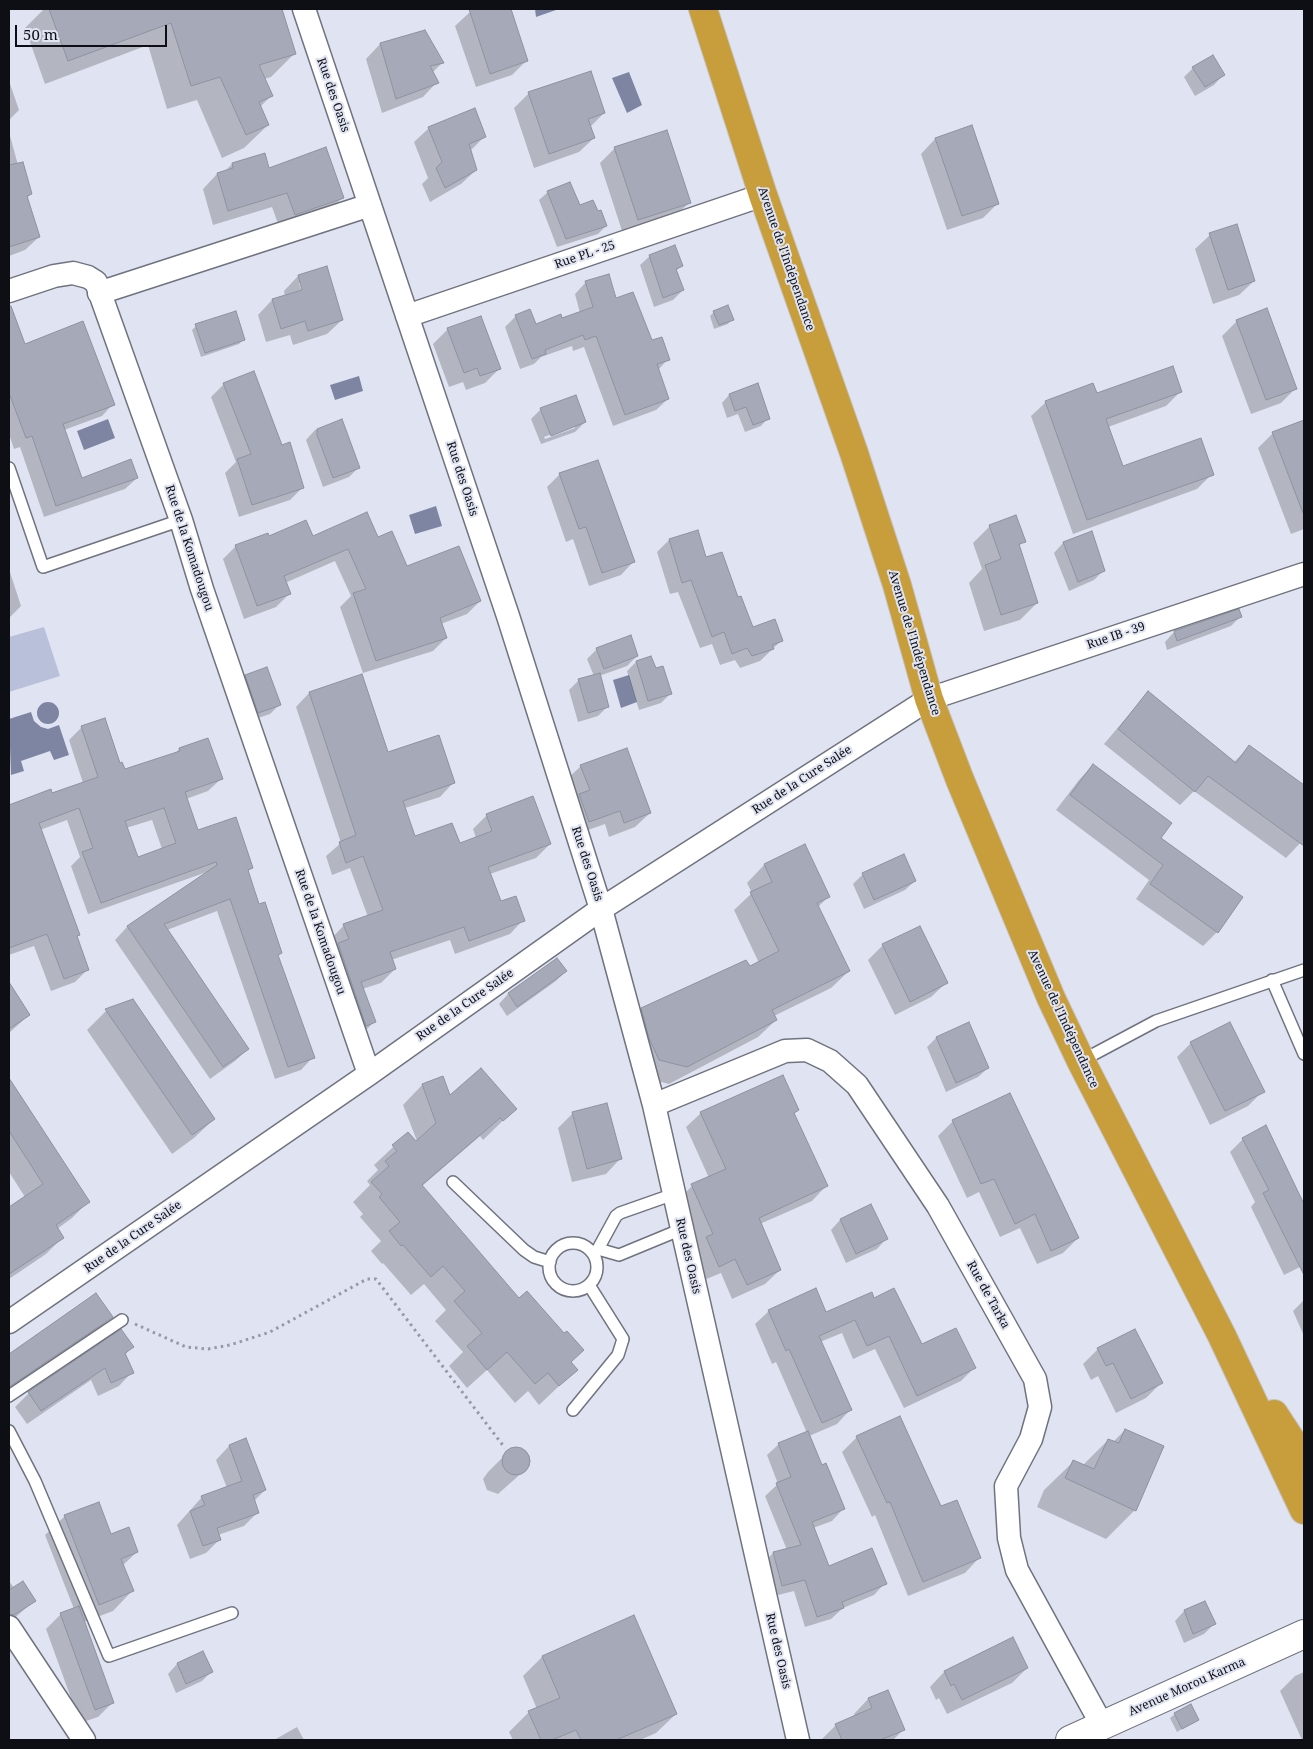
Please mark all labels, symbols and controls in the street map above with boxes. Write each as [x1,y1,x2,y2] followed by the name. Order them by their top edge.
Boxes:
[18,15,170,47] scale bar
[23,24,58,44] text: 50 m
[314,56,352,134] street label: Rue des Oasis
[755,185,817,333] street label: Avenue de l'Indépendance
[553,238,617,272] street label: Rue PL - 25
[443,440,481,518] street label: Rue des Oasis
[162,483,216,613] street label: Rue de la Komadougou
[885,569,943,717] street label: Avenue de l'Indépendance
[1085,619,1147,653] street label: Rue IB - 39
[750,742,854,818] street label: Rue de la Cure Salée
[568,825,606,903] street label: Rue des Oasis
[292,867,348,997] street label: Rue de la Komadougou
[1025,948,1101,1090] street label: Avenue de l'Indépendance
[414,966,516,1044] street label: Rue de la Cure Salée
[82,1198,184,1276] street label: Rue de la Cure Salée
[672,1217,704,1295] street label: Rue des Oasis
[963,1259,1013,1331] street label: Rue de Tarka
[762,1612,794,1690] street label: Rue des Oasis
[1126,1655,1248,1719] street label: Avenue Morou Karma

